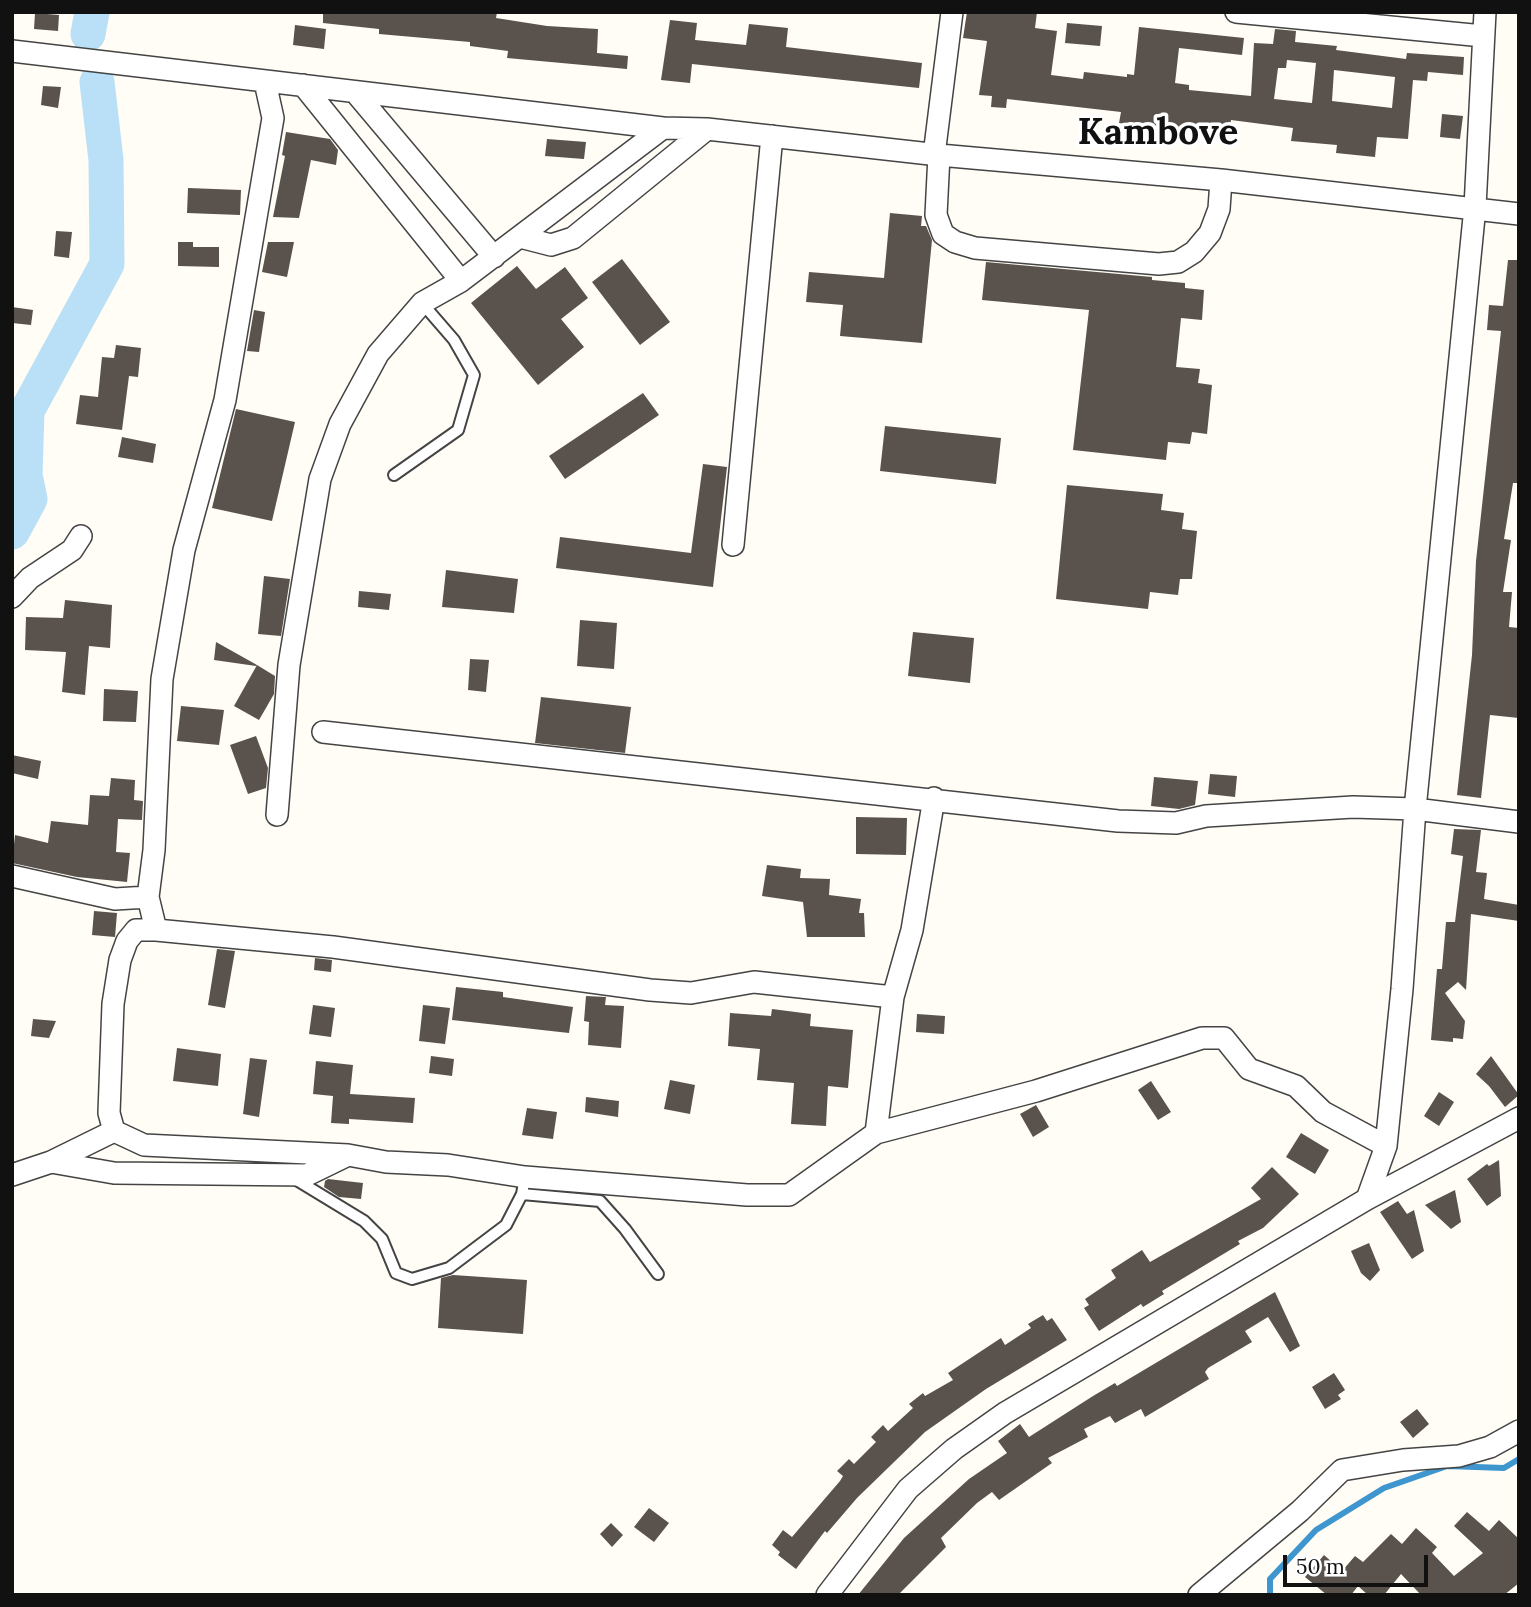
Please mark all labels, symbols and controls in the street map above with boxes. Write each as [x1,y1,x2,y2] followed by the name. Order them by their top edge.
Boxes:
[1078,111,1238,155] district label: Kambove
[1286,1540,1431,1584] scale bar
[1296,1553,1345,1580] text: 50 m

